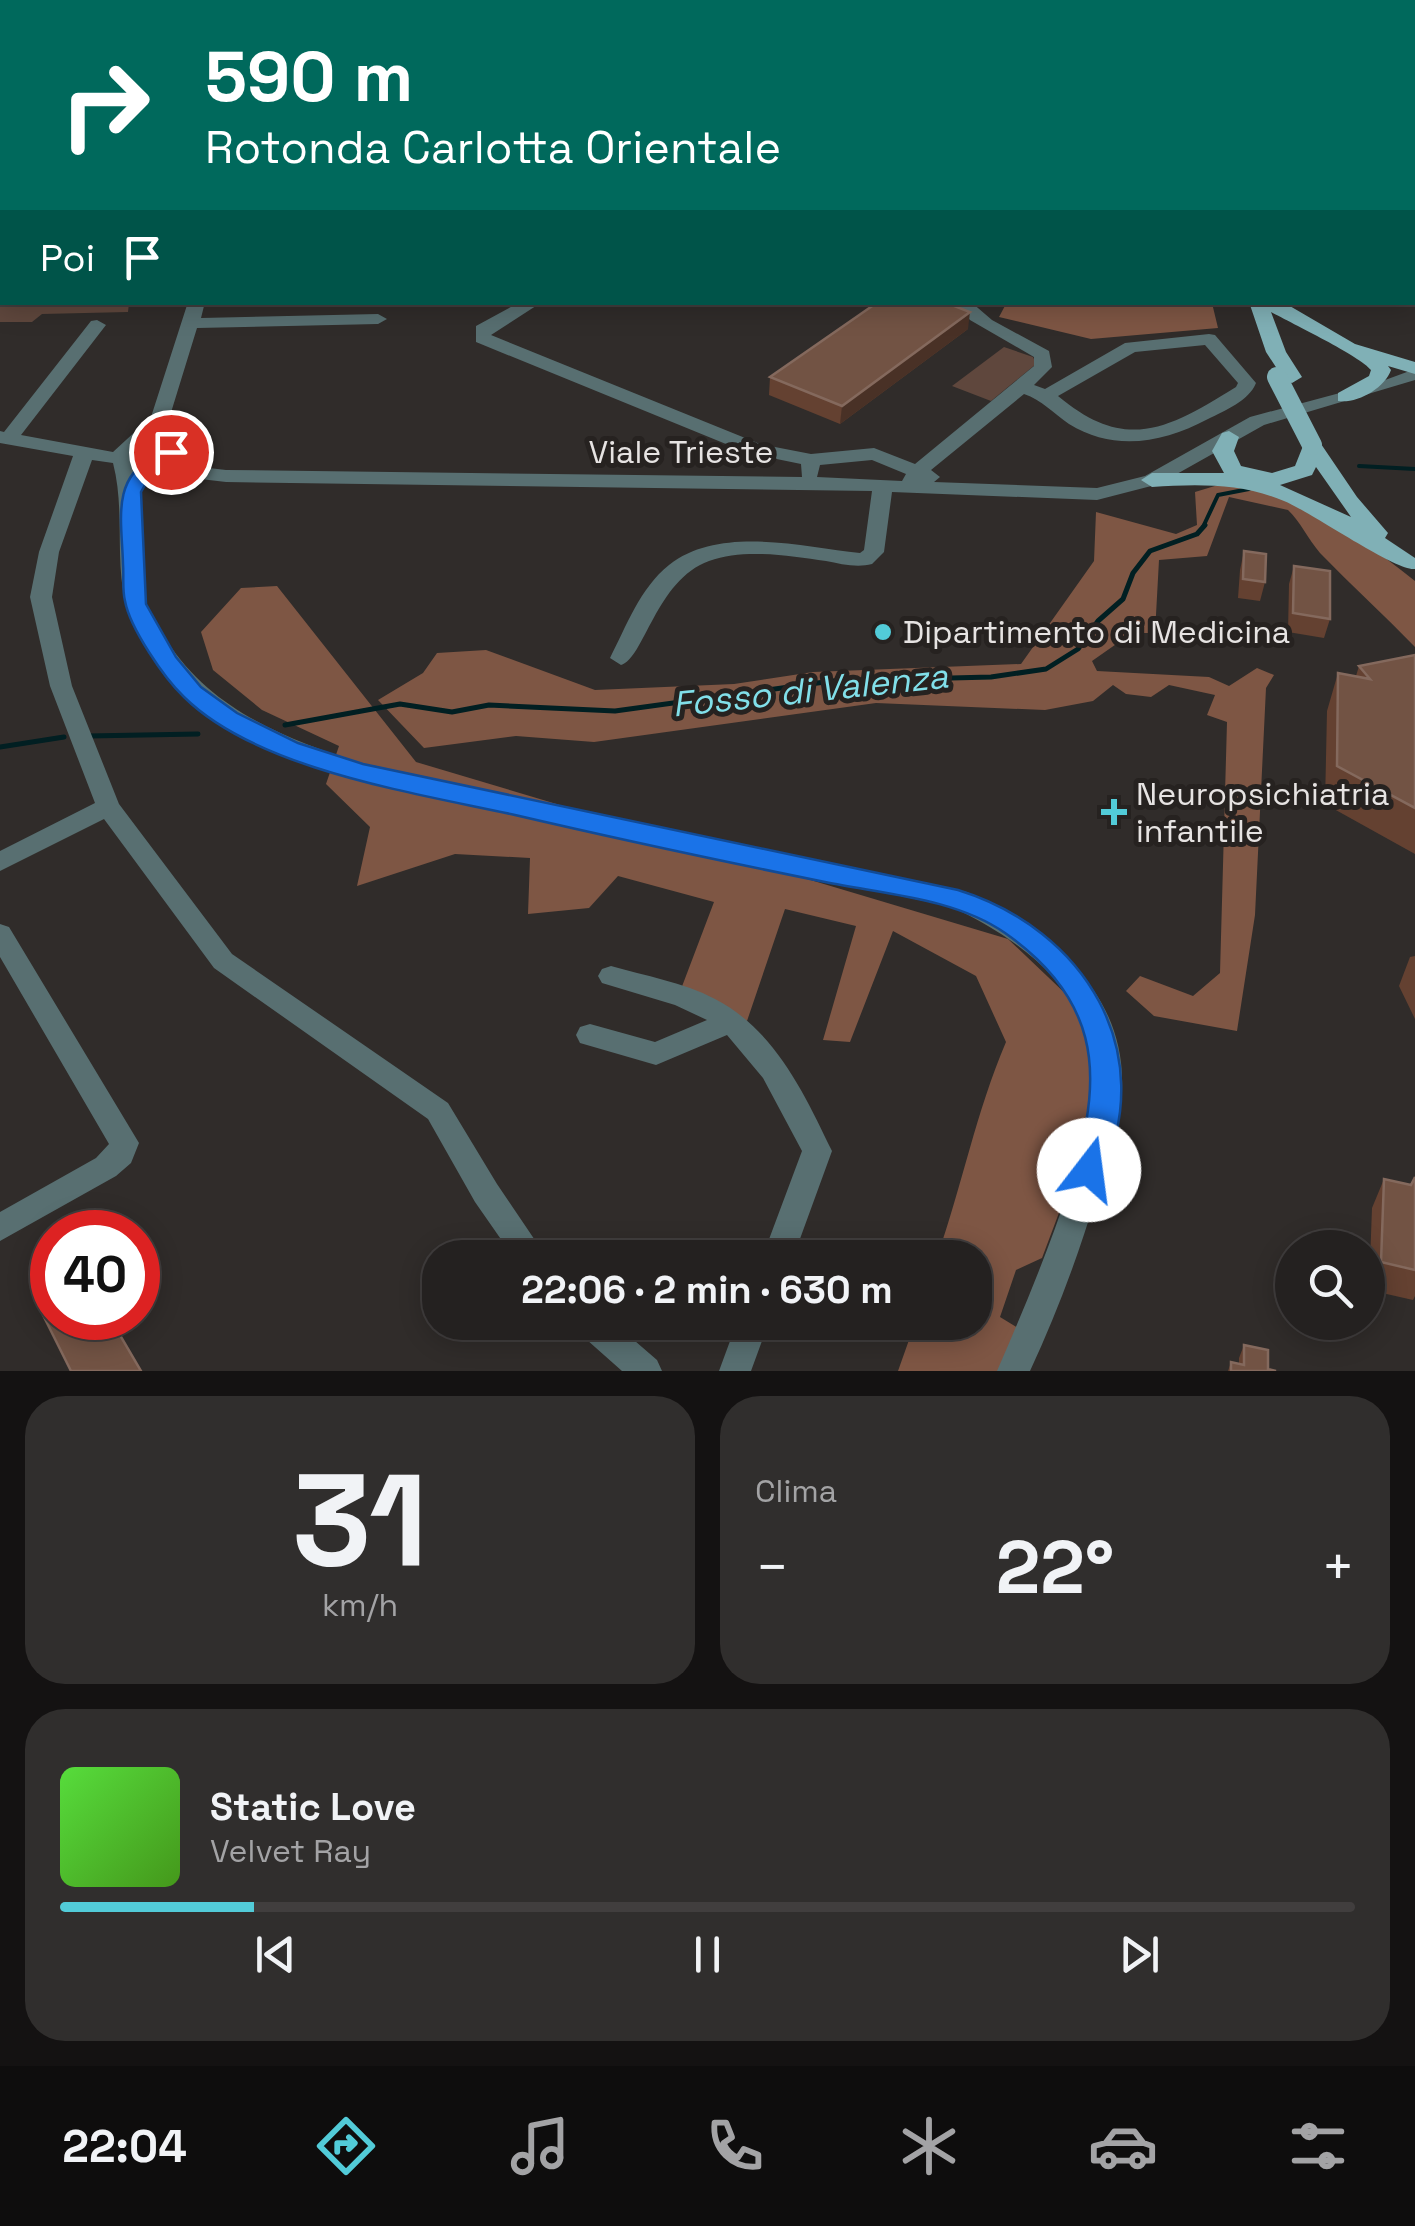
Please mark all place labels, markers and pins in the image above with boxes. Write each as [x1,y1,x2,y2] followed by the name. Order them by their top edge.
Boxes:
[129,410,214,495] pin
[903,612,1290,652] place label: Dipartimento di Medicina
[872,621,894,643] marker: Dipartimento di Medicina
[1136,774,1389,851] place label: Neuropsichiatria infantile
[1101,799,1127,825] marker: Neuropsichiatria infantile

